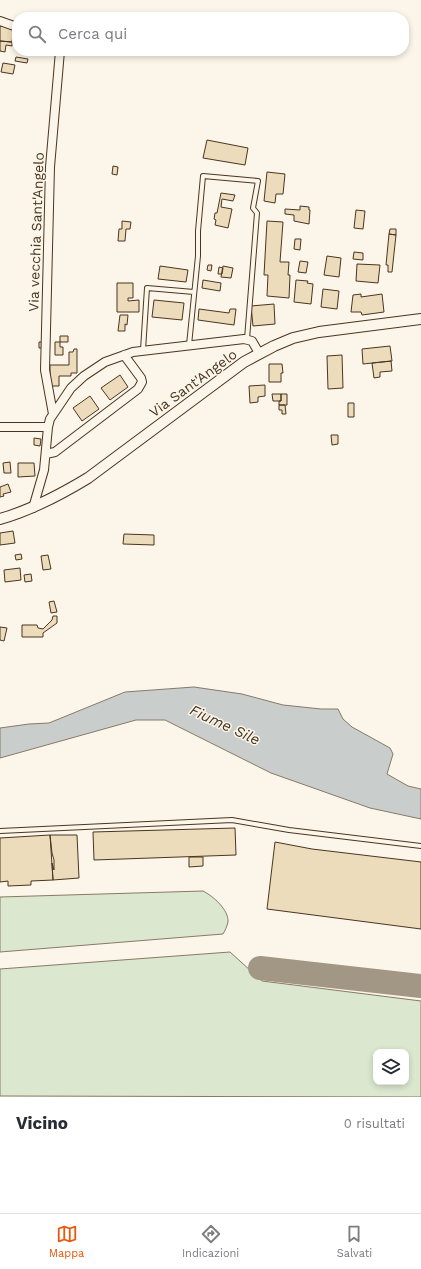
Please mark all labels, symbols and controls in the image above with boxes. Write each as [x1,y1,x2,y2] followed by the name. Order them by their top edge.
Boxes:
[12,12,409,56] search box
[26,23,48,45] icon: search
[58,25,127,43] text: Cerca qui
[25,152,47,312] street label: Via vecchia Sant'Angelo
[146,346,240,420] street label: Via Sant'Angelo
[187,701,263,749] water label: Fiume Sile
[373,1049,409,1085] map controls
[373,1049,409,1085] button: layers
[16,1113,68,1133] text: Vicino
[344,1116,405,1131] text: 0 risultati
[49,1223,84,1260] tab: Mappa
[182,1223,239,1260] tab: Indicazioni
[337,1223,372,1260] tab: Salvati

